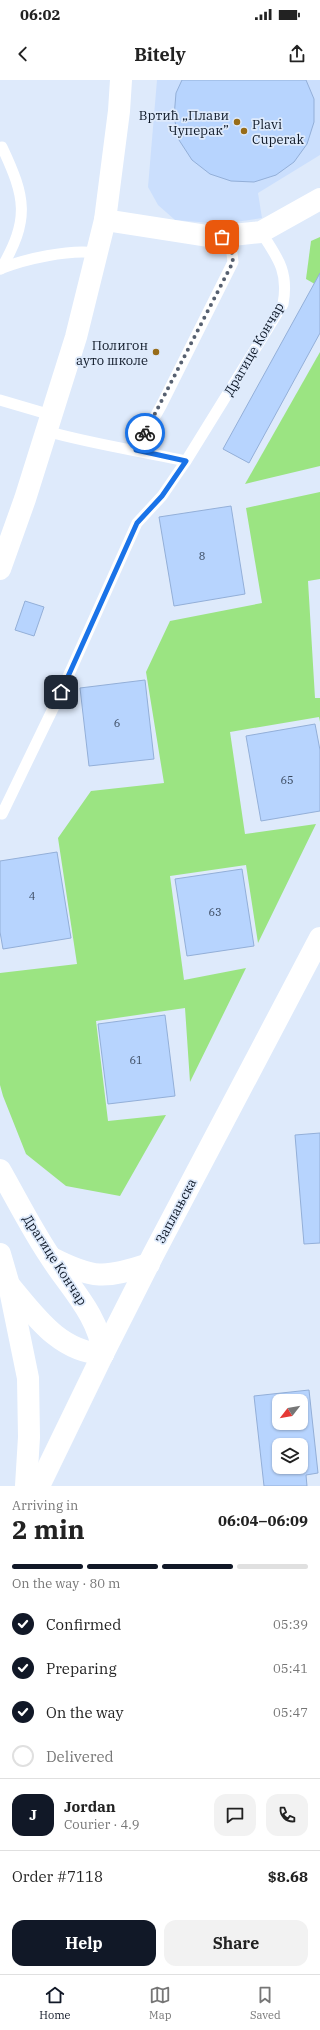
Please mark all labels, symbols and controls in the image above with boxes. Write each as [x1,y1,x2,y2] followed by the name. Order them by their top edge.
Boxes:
[20,5,61,24] text: 06:02
[12,43,34,65] icon: back
[134,43,186,66] text: Bitely
[286,43,308,65] icon: share
[139,107,229,139] place label: Вртић „Плави Чуперак”
[252,116,304,148] place label: Plavi Cuperak
[232,117,242,127] marker: Вртић „Плави Чуперак”
[239,126,249,136] marker: Plavi Cuperak
[205,220,239,254] pin
[211,226,233,248] icon: bag
[220,299,288,399] street label: Драгице Кончар
[76,337,148,369] place label: Полигон ауто школе
[151,347,161,357] marker: Полигон ауто школе
[125,413,165,453] courier
[134,422,156,444] icon: bike
[199,549,205,563] house number: 8
[44,675,78,709] pin
[50,681,72,703] icon: home
[114,716,120,730] house number: 6
[280,773,294,787] house number: 65
[29,889,36,903] house number: 4
[208,905,222,919] house number: 63
[129,1053,143,1067] house number: 61
[152,1176,200,1246] street label: Заплањска
[19,1211,91,1309] street label: Драгице Кончар
[272,1394,308,1430] north arrow
[272,1394,308,1474] map controls
[272,1438,308,1474] button: layers
[12,1497,78,1514] text: Arriving in
[218,1511,308,1530] text: 06:04–06:09
[12,1512,85,1546] text: 2 min
[12,1575,120,1592] text: On the way · 80 m
[12,1613,34,1635] icon: check
[46,1615,121,1634] text: Confirmed
[273,1616,308,1633] text: 05:39
[12,1657,34,1679] icon: check
[46,1659,117,1678] text: Preparing
[273,1660,308,1677] text: 05:41
[12,1701,34,1723] icon: check
[46,1703,124,1722] text: On the way
[273,1704,308,1721] text: 05:47
[46,1747,114,1766] text: Delivered
[214,1794,256,1836] button: chat
[266,1794,308,1836] button: phone
[64,1797,116,1816] text: Jordan
[29,1805,37,1824] text: J
[64,1816,140,1833] text: Courier · 4.9
[12,1867,103,1886] text: Order #7118
[268,1867,308,1886] text: $8.68
[12,1920,156,1966] button: Help
[164,1920,308,1966] button: Share
[39,1984,71,2022] tab: Home
[149,1984,171,2022] tab: Map
[250,1984,281,2022] tab: Saved

